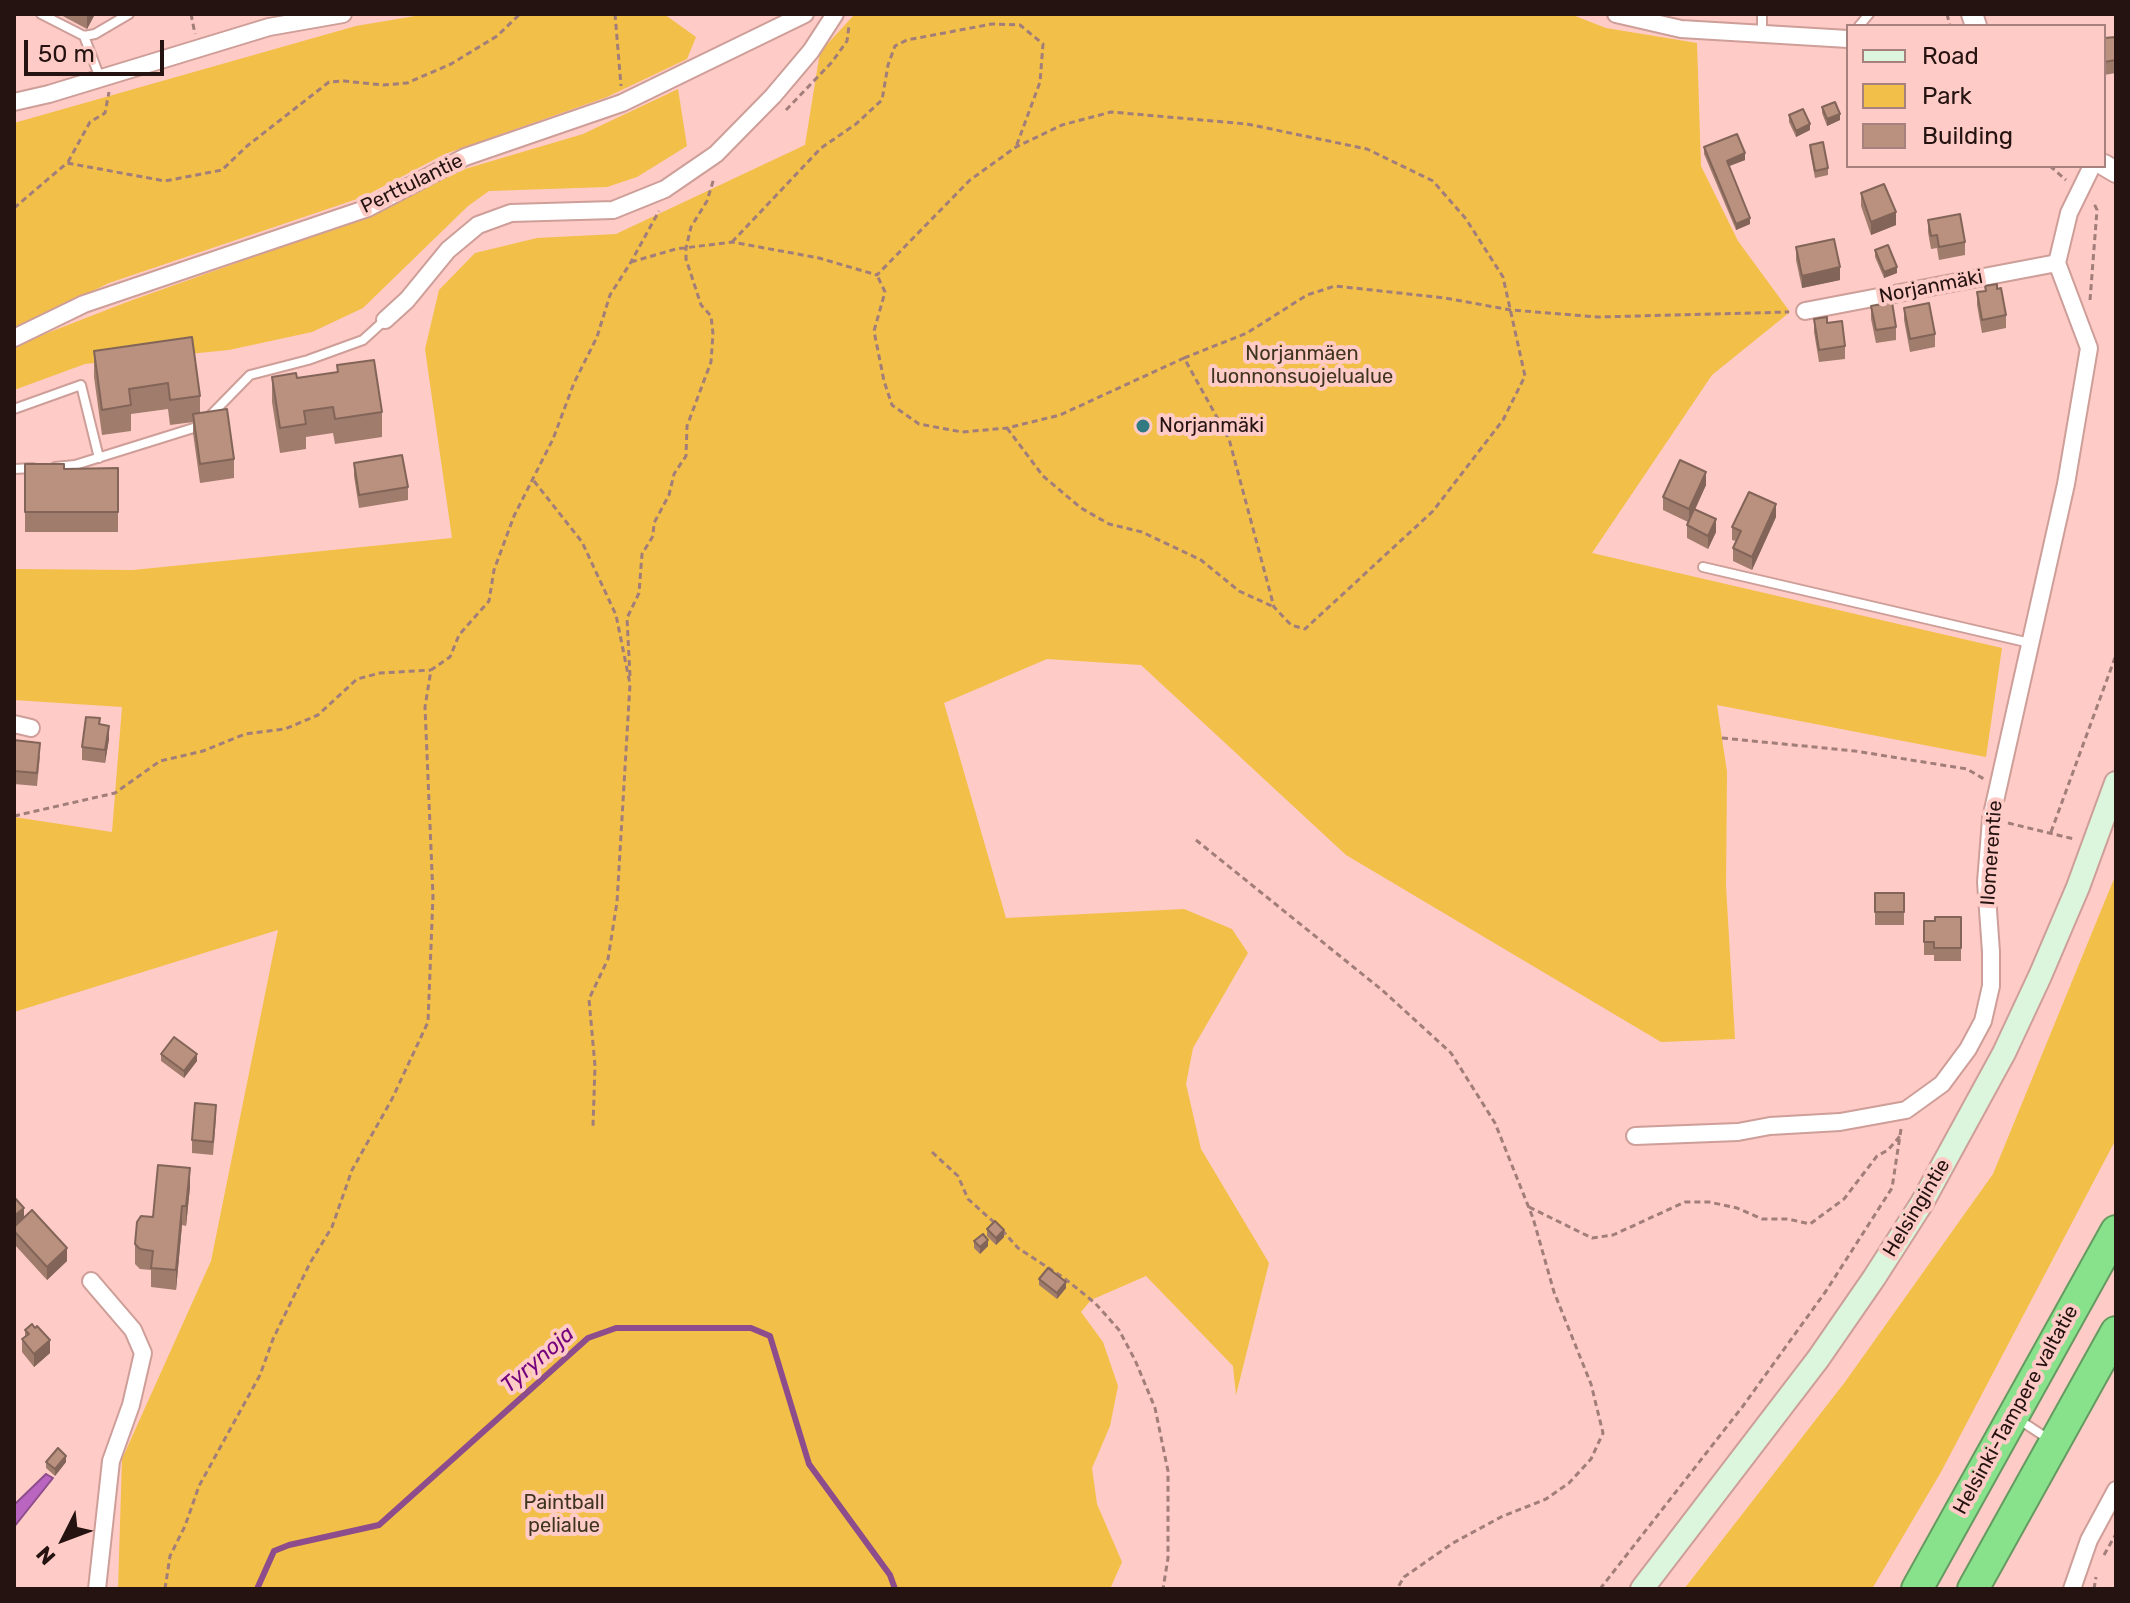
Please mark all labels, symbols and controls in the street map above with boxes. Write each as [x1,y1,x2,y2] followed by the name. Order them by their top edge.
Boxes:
[28,24,168,74] scale bar
[1846,24,2106,168] legend
[38,40,95,68] text: 50 m
[1922,42,1979,70] text: Road
[1922,82,1972,110] text: Park
[1922,122,2013,150] text: Building
[357,149,467,219] street label: Perttulantie
[1877,265,1985,309] street label: Norjanmäki
[1211,342,1393,389] park label: Norjanmäen luonnonsuojelualue
[1159,414,1264,438] place label: Norjanmäki
[1134,417,1152,435] marker: Norjanmäki
[1976,800,2008,906] street label: Ilomerentie
[1878,1155,1956,1261] street label: Helsingintie
[1948,1301,2084,1519] street label: Helsinki-Tampere valtatie
[496,1321,580,1399] water label: Tyrynoja
[524,1491,604,1538] park label: Paintball pelialue
[24,1499,104,1579] north arrow
[30,1540,61,1570] text: N

